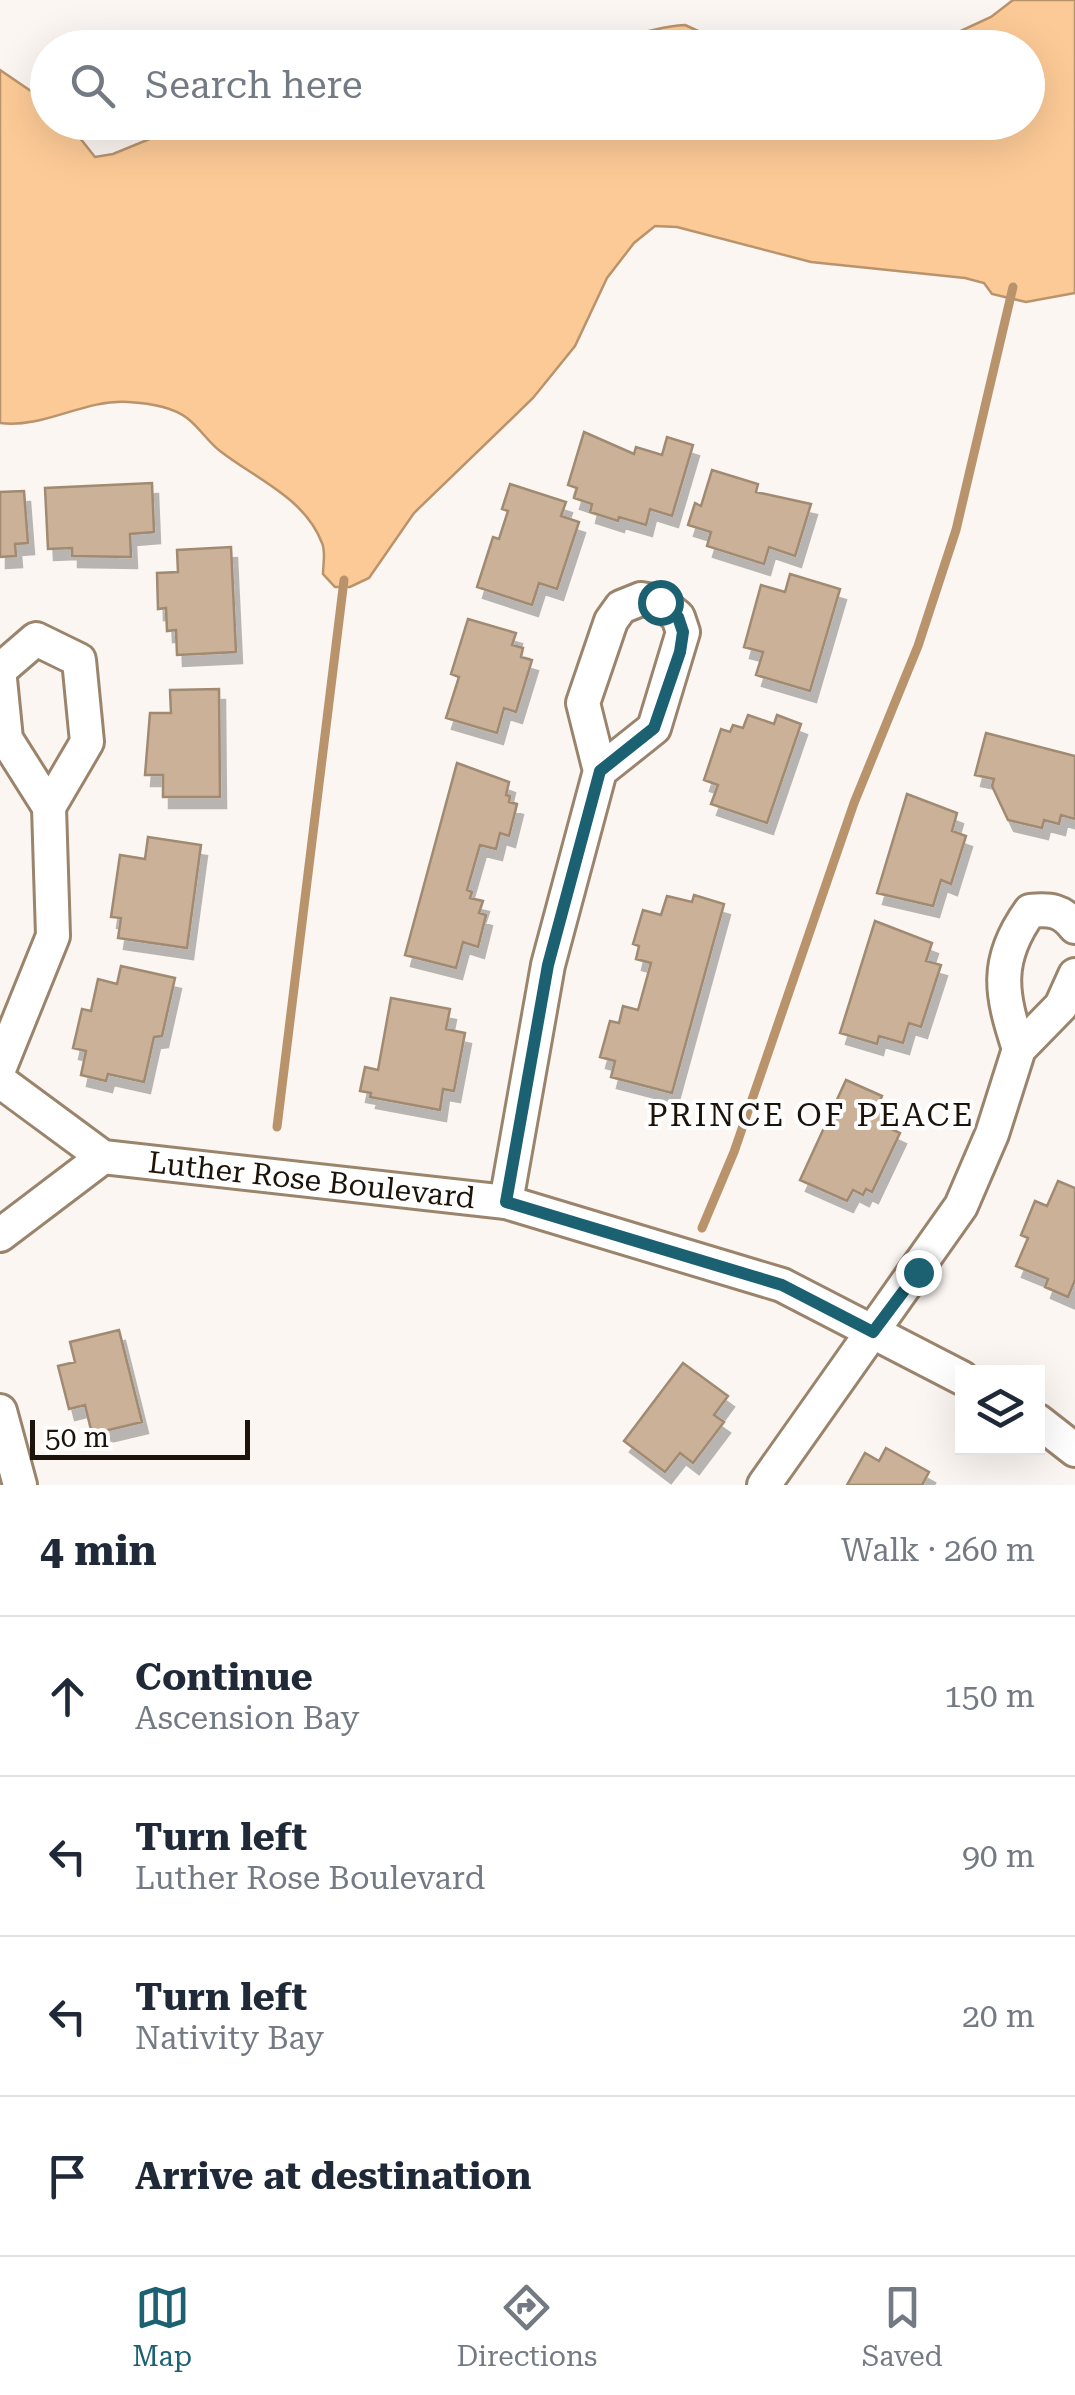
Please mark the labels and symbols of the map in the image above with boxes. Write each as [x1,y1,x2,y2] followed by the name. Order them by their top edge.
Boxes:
[638,580,684,626] route start
[647,1096,975,1134] district label: PRINCE OF PEACE
[147,1144,477,1215] street label: Luther Rose Boulevard
[896,1250,942,1296] route end
[30,1415,250,1460] scale bar

